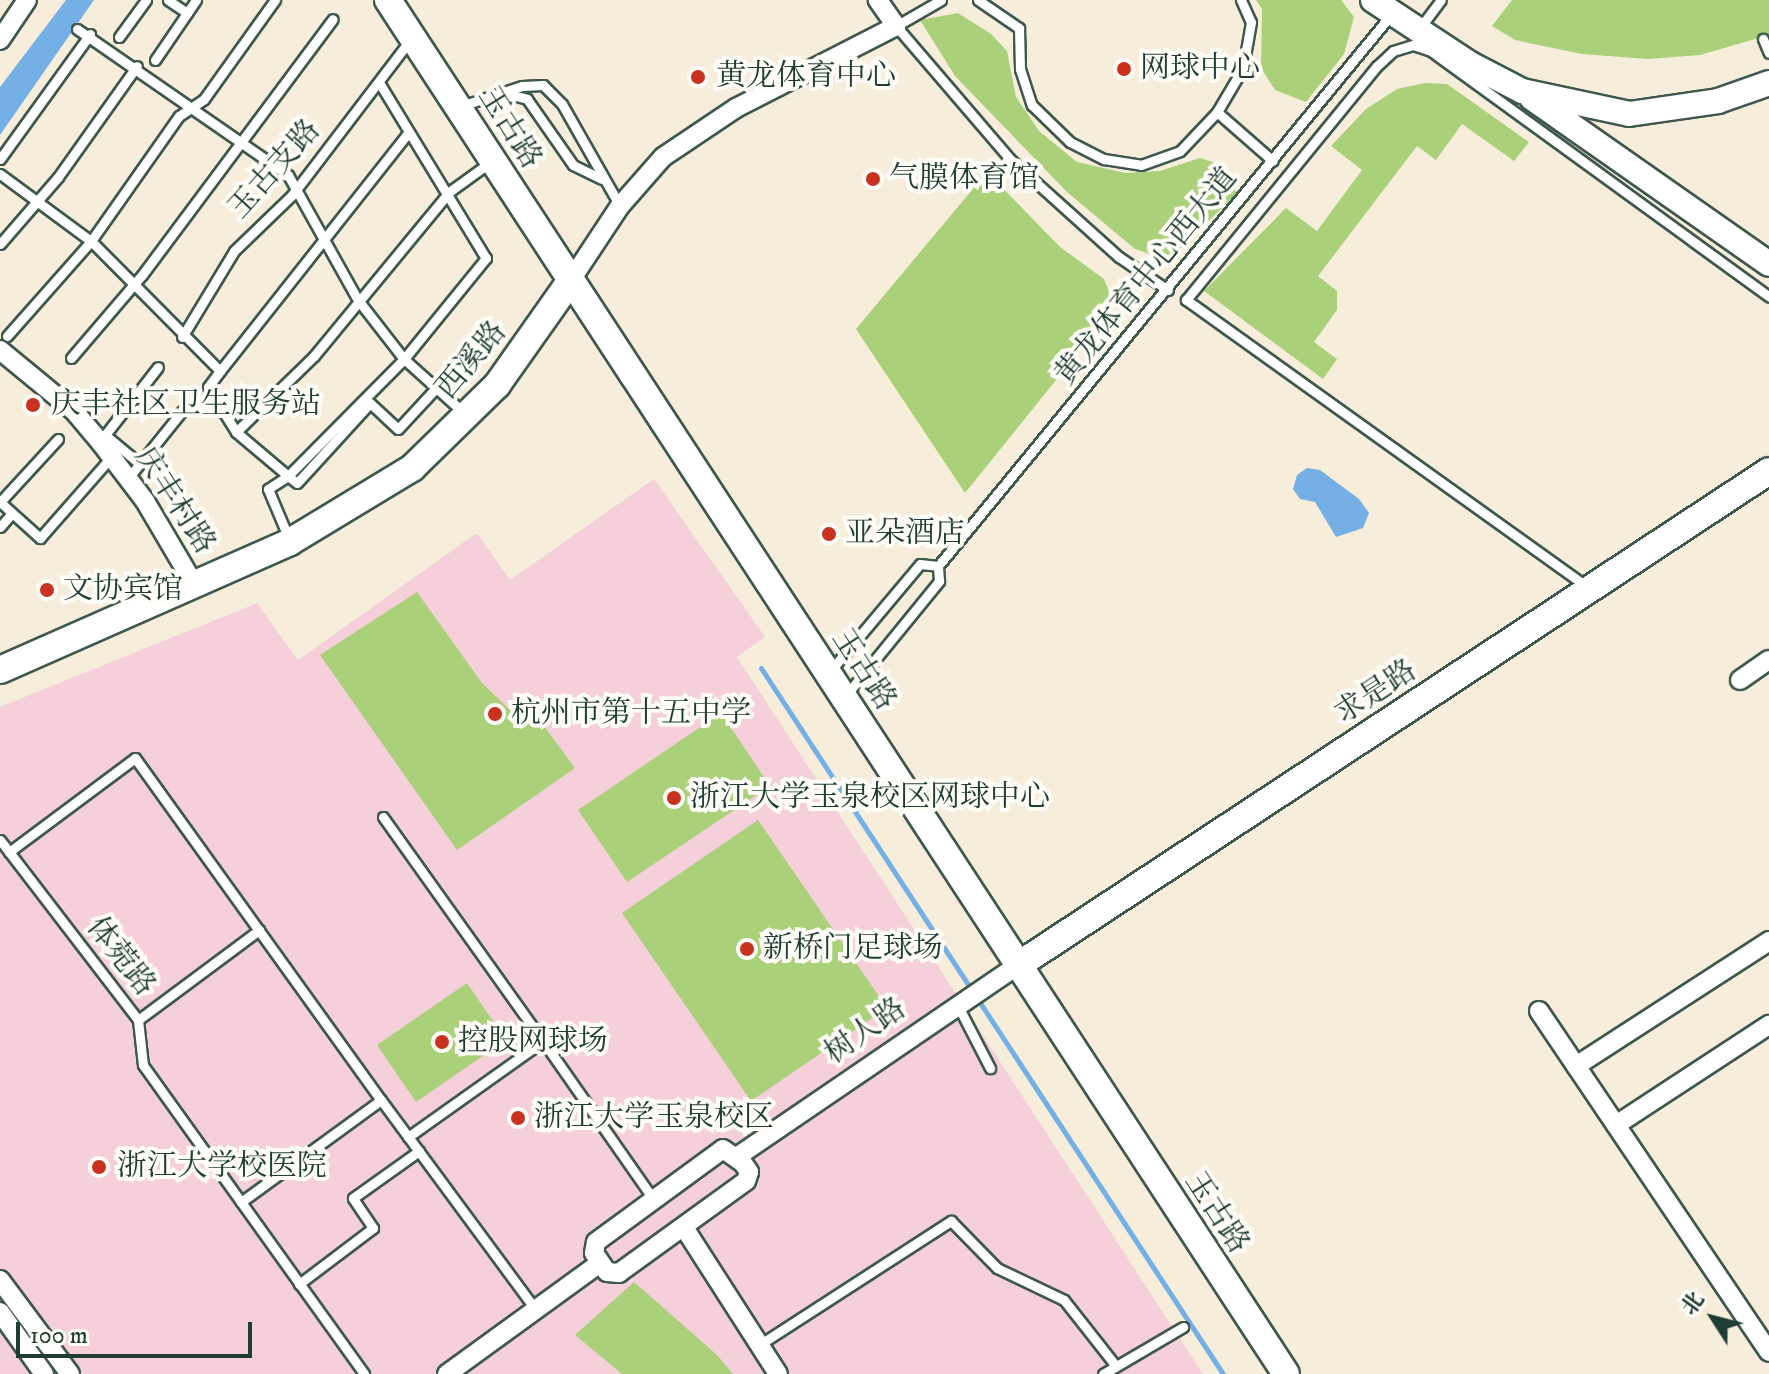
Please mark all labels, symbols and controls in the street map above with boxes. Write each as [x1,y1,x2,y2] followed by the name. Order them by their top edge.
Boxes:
[1140,51,1260,87] place label: 网球中心
[716,59,896,95] place label: 黄龙体育中心
[1115,60,1133,78] marker: 网球中心
[687,66,709,88] marker: 黄龙体育中心
[470,80,548,176] street label: 玉古路
[221,113,329,227] street label: 玉古支路
[889,161,1039,197] place label: 气膜体育馆
[1048,161,1246,393] street label: 黄龙体育中心西大道
[864,170,882,188] marker: 气膜体育馆
[429,315,515,407] street label: 西溪路
[51,387,321,423] place label: 庆丰社区卫生服务站
[22,394,44,416] marker: 庆丰社区卫生服务站
[126,441,222,561] street label: 庆丰村路
[845,516,965,552] place label: 亚朵酒店
[820,525,838,543] marker: 亚朵酒店
[63,572,183,608] place label: 文协宾馆
[38,581,56,599] marker: 文协宾馆
[823,622,903,718] street label: 玉古路
[1328,653,1424,733] street label: 求是路
[511,696,751,732] place label: 杭州市第十五中学
[486,705,504,723] marker: 杭州市第十五中学
[690,780,1050,816] place label: 浙江大学玉泉校区网球中心
[665,789,683,807] marker: 浙江大学玉泉校区网球中心
[78,910,162,1004] street label: 体菀路
[763,931,943,967] place label: 新桥门足球场
[738,940,756,958] marker: 新桥门足球场
[819,991,913,1073] street label: 树人路
[458,1024,608,1060] place label: 控股网球场
[433,1033,451,1051] marker: 控股网球场
[534,1100,774,1136] place label: 浙江大学玉泉校区
[509,1109,527,1127] marker: 浙江大学玉泉校区
[117,1149,327,1185] place label: 浙江大学校医院
[88,1156,110,1178] marker: 浙江大学校医院
[1176,1165,1256,1261] street label: 玉古路
[1673,1278,1753,1358] north arrow
[1676,1287,1711,1320] text: 北
[20,1306,256,1356] scale bar
[30,1321,88,1351] text: 100 m

